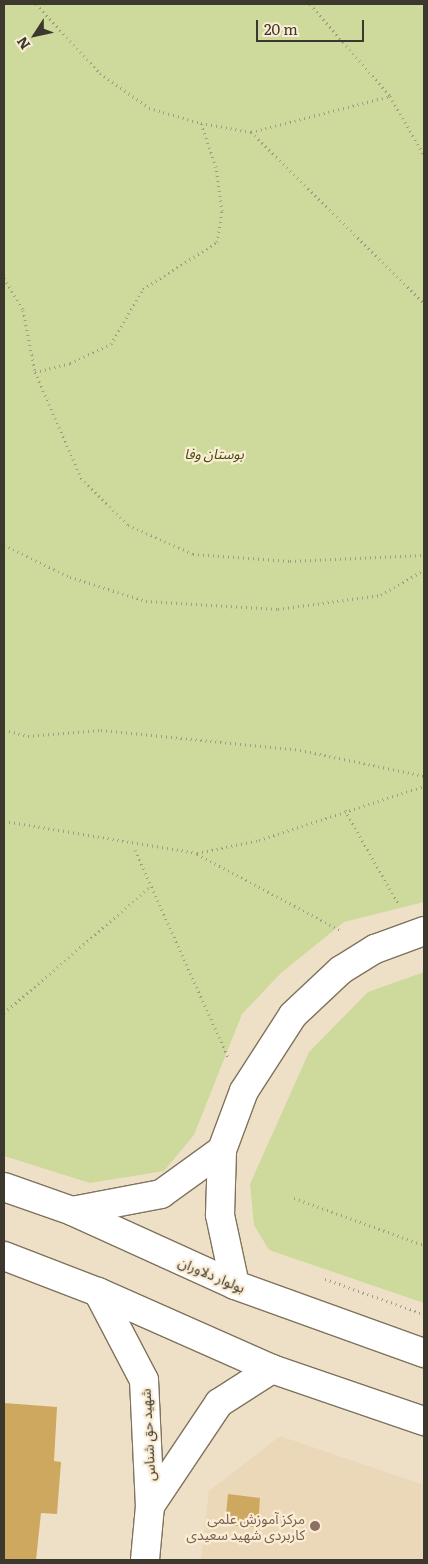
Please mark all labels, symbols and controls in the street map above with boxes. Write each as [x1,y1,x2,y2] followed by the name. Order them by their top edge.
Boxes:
[10,10,60,60] north arrow
[258,10,366,42] scale bar
[264,17,298,40] text: 20 m
[11,33,34,54] text: N
[184,445,244,461] park label: بوستان وفا
[176,1252,248,1296] street label: بولوار دلاوران
[136,1388,158,1482] street label: شهید حق شناس
[186,1510,305,1542] place label: مرکز آموزش علمی کاربردی شهید سعیدی
[309,1520,321,1532] marker: مرکز آموزش علمی کاربردی شهید سعیدی

